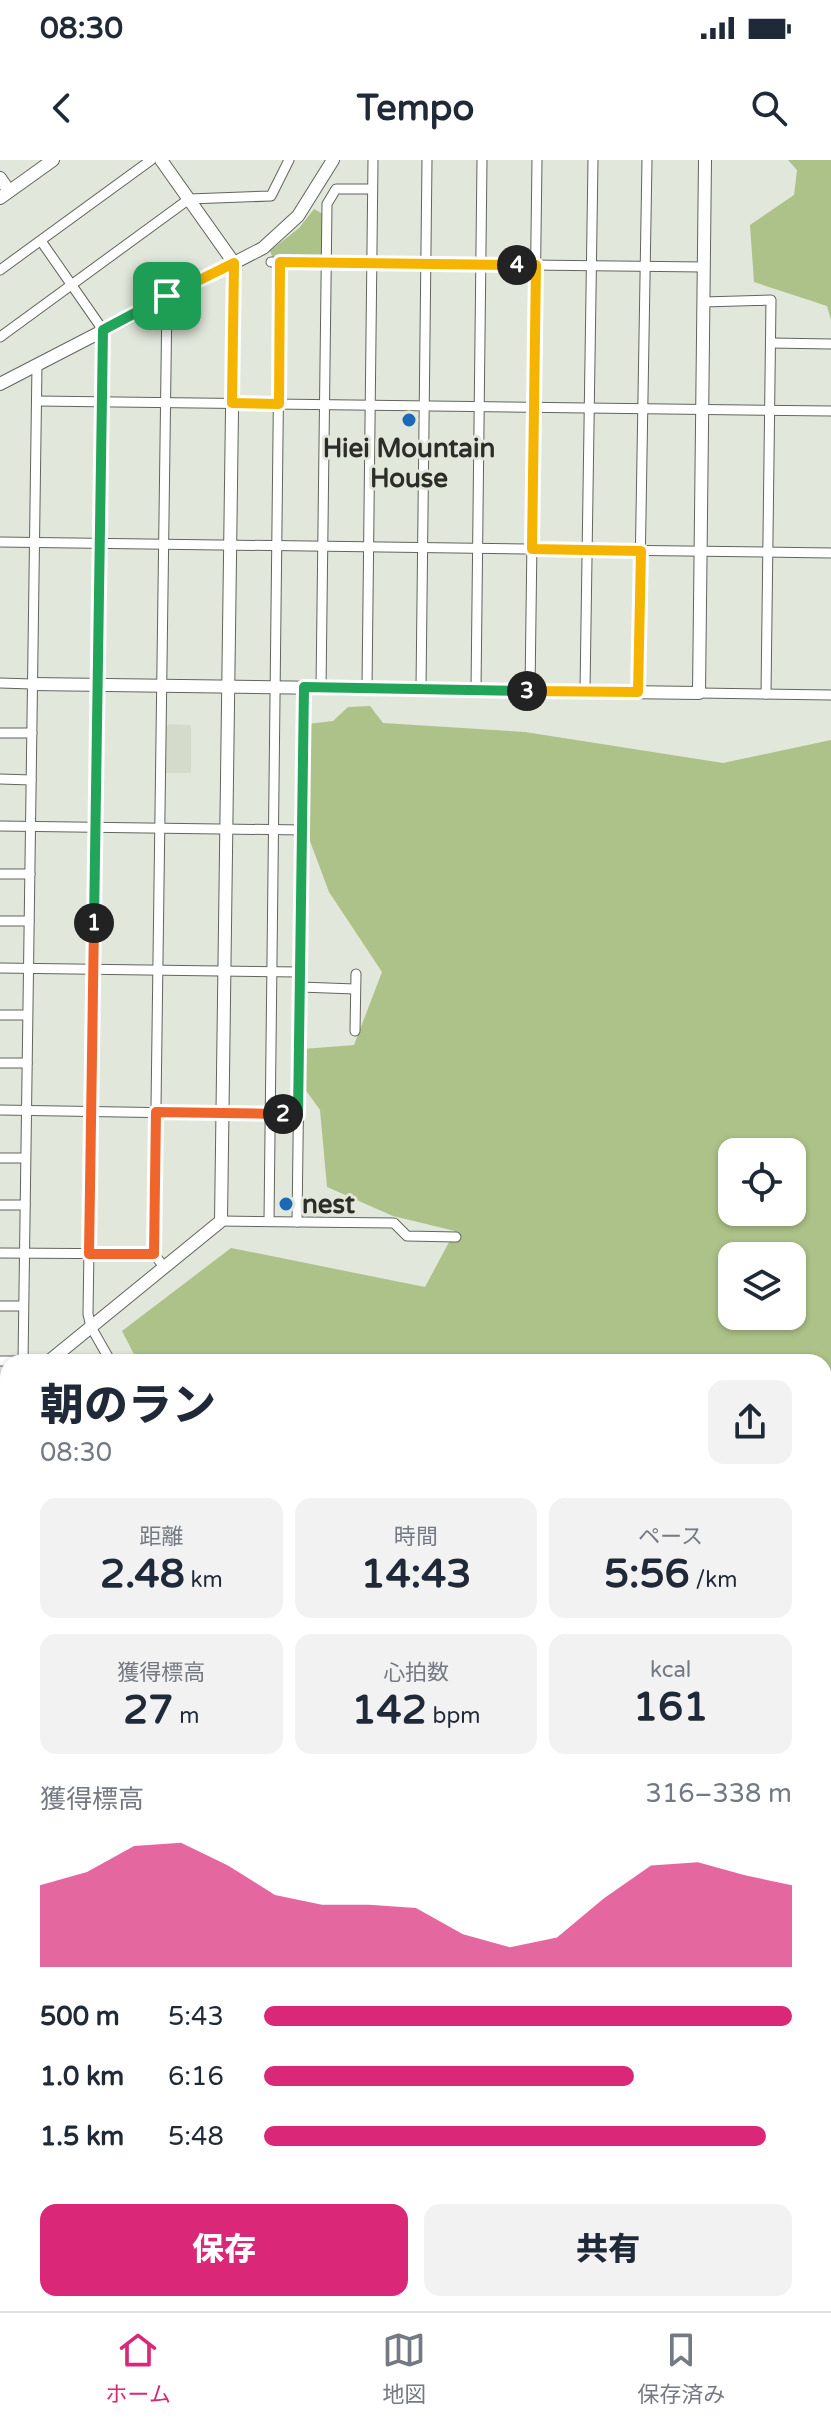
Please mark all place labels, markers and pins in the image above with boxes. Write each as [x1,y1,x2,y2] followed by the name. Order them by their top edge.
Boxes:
[497,245,537,285] pin: 4
[133,262,201,330] pin
[400,411,418,429] marker: Hiei Mountain House
[323,433,495,494] place label: Hiei Mountain House
[507,671,547,711] pin: 3
[74,903,114,943] pin: 1
[263,1094,303,1134] pin: 2
[302,1189,355,1220] place label: nest
[277,1195,295,1213] marker: nest

